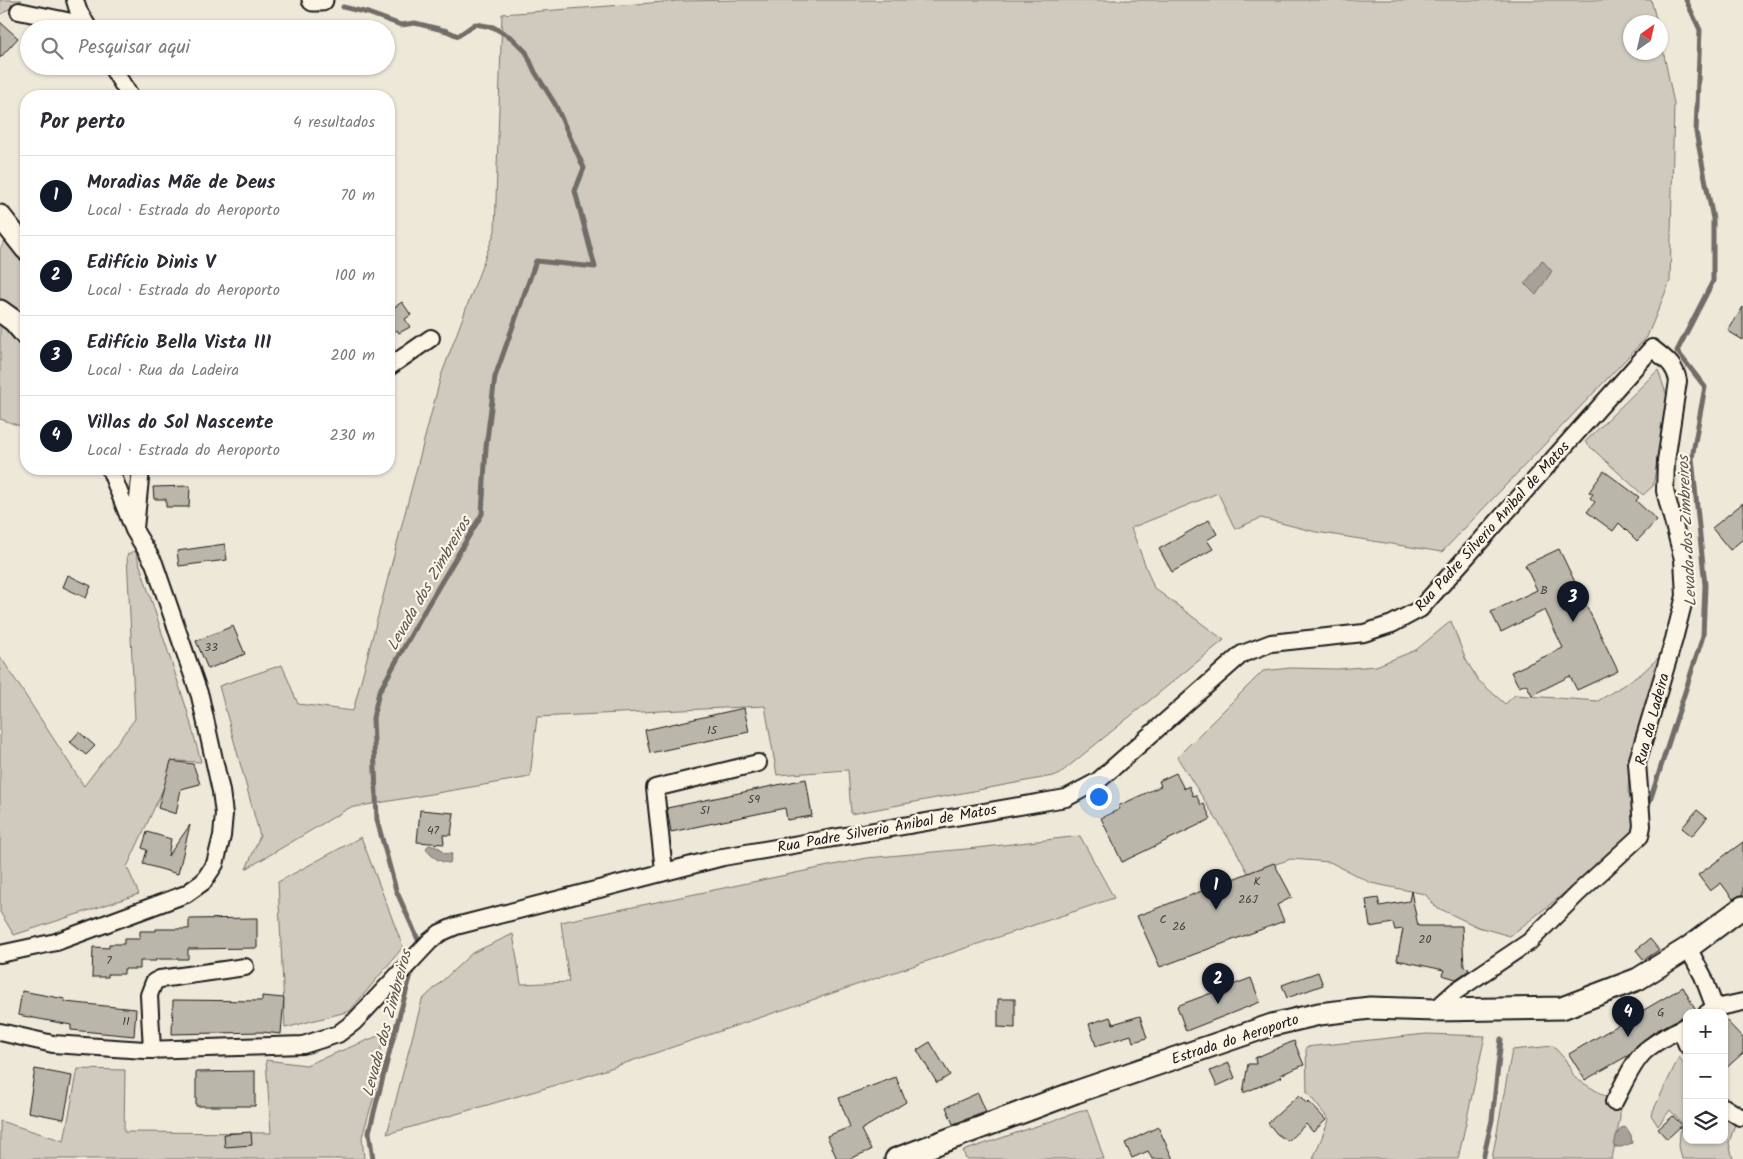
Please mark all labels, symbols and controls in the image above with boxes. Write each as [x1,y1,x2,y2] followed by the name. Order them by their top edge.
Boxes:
[1623,15,1668,60] north arrow
[20,20,395,75] search box
[78,33,190,63] text: Pesquisar aqui
[38,34,66,62] icon: search
[40,106,125,139] text: Por perto
[293,110,375,135] text: 4 resultados
[87,168,275,198] text: Moradias Mãe de Deus
[54,183,58,208] text: 1
[340,183,375,208] text: 70 m
[87,198,280,223] text: Local · Estrada do Aeroporto
[87,248,215,278] text: Edifício Dinis V
[51,263,61,288] text: 2
[335,263,375,288] text: 100 m
[87,278,280,303] text: Local · Estrada do Aeroporto
[87,328,271,358] text: Edifício Bella Vista III
[52,343,60,368] text: 3
[331,343,375,368] text: 200 m
[87,358,239,383] text: Local · Rua da Ladeira
[87,408,273,438] text: Villas do Sol Nascente
[52,423,60,448] text: 4
[329,423,375,448] text: 230 m
[1409,436,1576,617] street label: Rua Padre Silverio Anibal de Matos
[87,438,280,463] text: Local · Estrada do Aeroporto
[1671,453,1704,607] water label: Levada dos Zimbreiros
[381,510,479,655] water label: Levada dos Zimbreiros
[1540,581,1548,600] house number: B
[1557,581,1589,622] pin: 3
[204,638,218,657] house number: 33
[1629,670,1677,768] street label: Rua da Ladeira
[707,721,719,740] house number: 15
[1086,784,1112,810] your location
[748,790,760,809] house number: 59
[776,798,999,860] street label: Rua Padre Silverio Anibal de Matos
[700,801,710,820] house number: 51
[427,821,440,840] house number: 47
[1200,869,1232,910] pin: 1
[1253,872,1261,891] house number: K
[1238,890,1258,909] house number: 26J
[1159,910,1167,929] house number: C
[1172,917,1186,936] house number: 26
[1419,930,1431,949] house number: 20
[356,945,420,1100] water label: Levada dos Zimbreiros
[106,951,112,970] house number: 7
[1202,963,1234,1004] pin: 2
[1612,996,1644,1037] pin: 4
[1657,1003,1665,1022] house number: G
[1168,1008,1302,1072] street label: Estrada do Aeroporto
[1683,1009,1728,1144] map controls
[1683,1009,1728,1054] button: +
[122,1012,130,1031] house number: 11
[1683,1054,1728,1099] button: −
[1683,1099,1728,1144] button: layers

